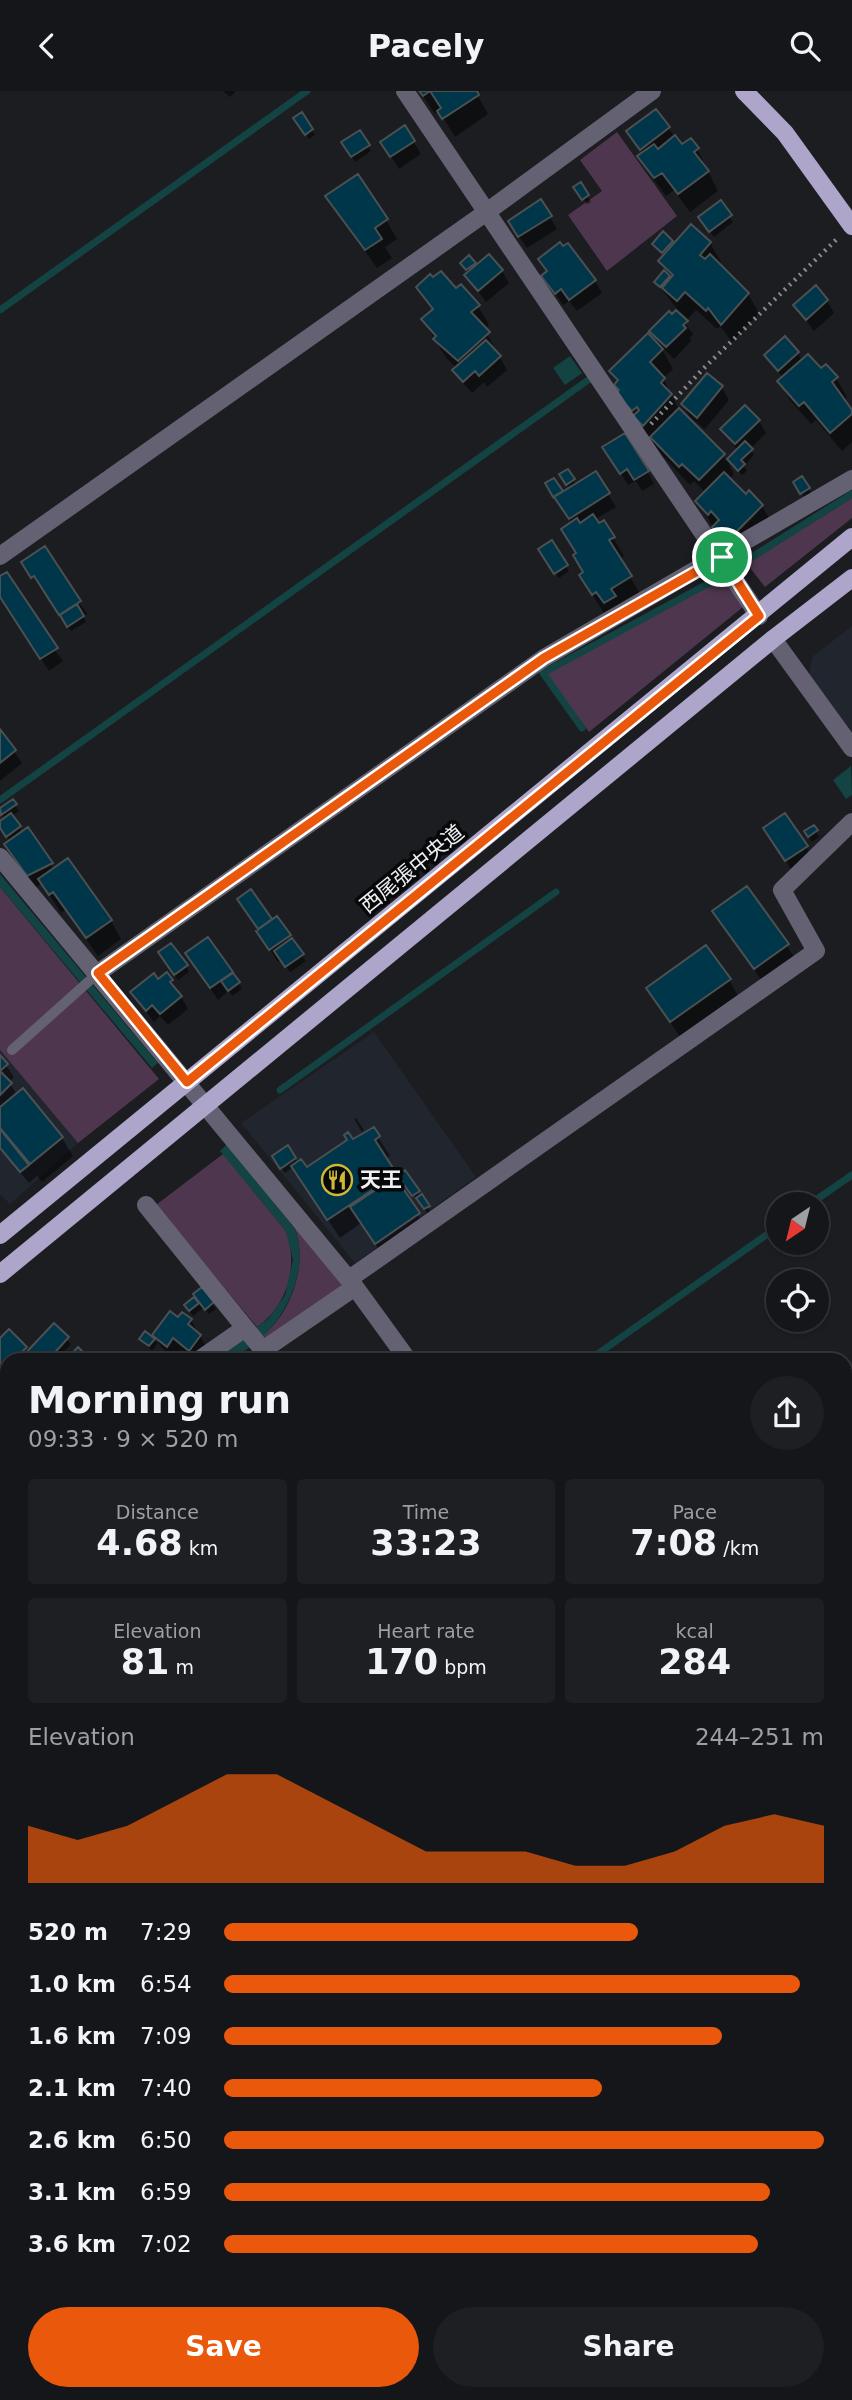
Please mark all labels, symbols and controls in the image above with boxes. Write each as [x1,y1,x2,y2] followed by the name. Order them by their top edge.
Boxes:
[28,27,66,65] icon: back
[368,27,484,65] text: Pacely
[786,27,824,65] icon: search
[692,527,752,587] pin
[703,538,741,576] icon: arrive
[355,820,469,918] street label: 西尾張中央道
[320,1163,354,1197] restaurant icon: 天王
[360,1168,402,1192] place label: 天王
[766,1192,830,1255] north arrow
[766,1192,829,1332] map controls
[766,1269,829,1332] button: locate
[750,1376,824,1450] button: share
[28,1378,291,1422] text: Morning run
[28,1426,238,1452] text: 09:33 · 9 × 520 m
[116,1501,199,1523] text: Distance
[403,1501,449,1523] text: Time
[672,1501,717,1523] text: Pace
[96,1523,183,1563] text: 4.68
[370,1523,482,1563] text: 33:23
[630,1523,717,1563] text: 7:08
[183,1537,218,1559] text: km
[717,1537,759,1559] text: /km
[113,1620,201,1642] text: Elevation
[377,1620,475,1642] text: Heart rate
[675,1620,714,1642] text: kcal
[121,1642,169,1682] text: 81
[365,1642,438,1682] text: 170
[658,1642,731,1682] text: 284
[169,1656,194,1678] text: m
[438,1656,487,1678] text: bpm
[28,1724,135,1750] text: Elevation
[695,1724,824,1750] text: 244–251 m
[28,1919,108,1945] text: 520 m
[140,1919,192,1945] text: 7:29
[28,1971,116,1997] text: 1.0 km
[140,1971,192,1997] text: 6:54
[28,2023,116,2049] text: 1.6 km
[140,2023,192,2049] text: 7:09
[28,2075,116,2101] text: 2.1 km
[140,2075,192,2101] text: 7:40
[28,2127,116,2153] text: 2.6 km
[140,2127,192,2153] text: 6:50
[28,2179,116,2205] text: 3.1 km
[140,2179,192,2205] text: 6:59
[28,2231,116,2257] text: 3.6 km
[140,2231,192,2257] text: 7:02
[28,2307,419,2387] button: Save
[433,2307,824,2387] button: Share

